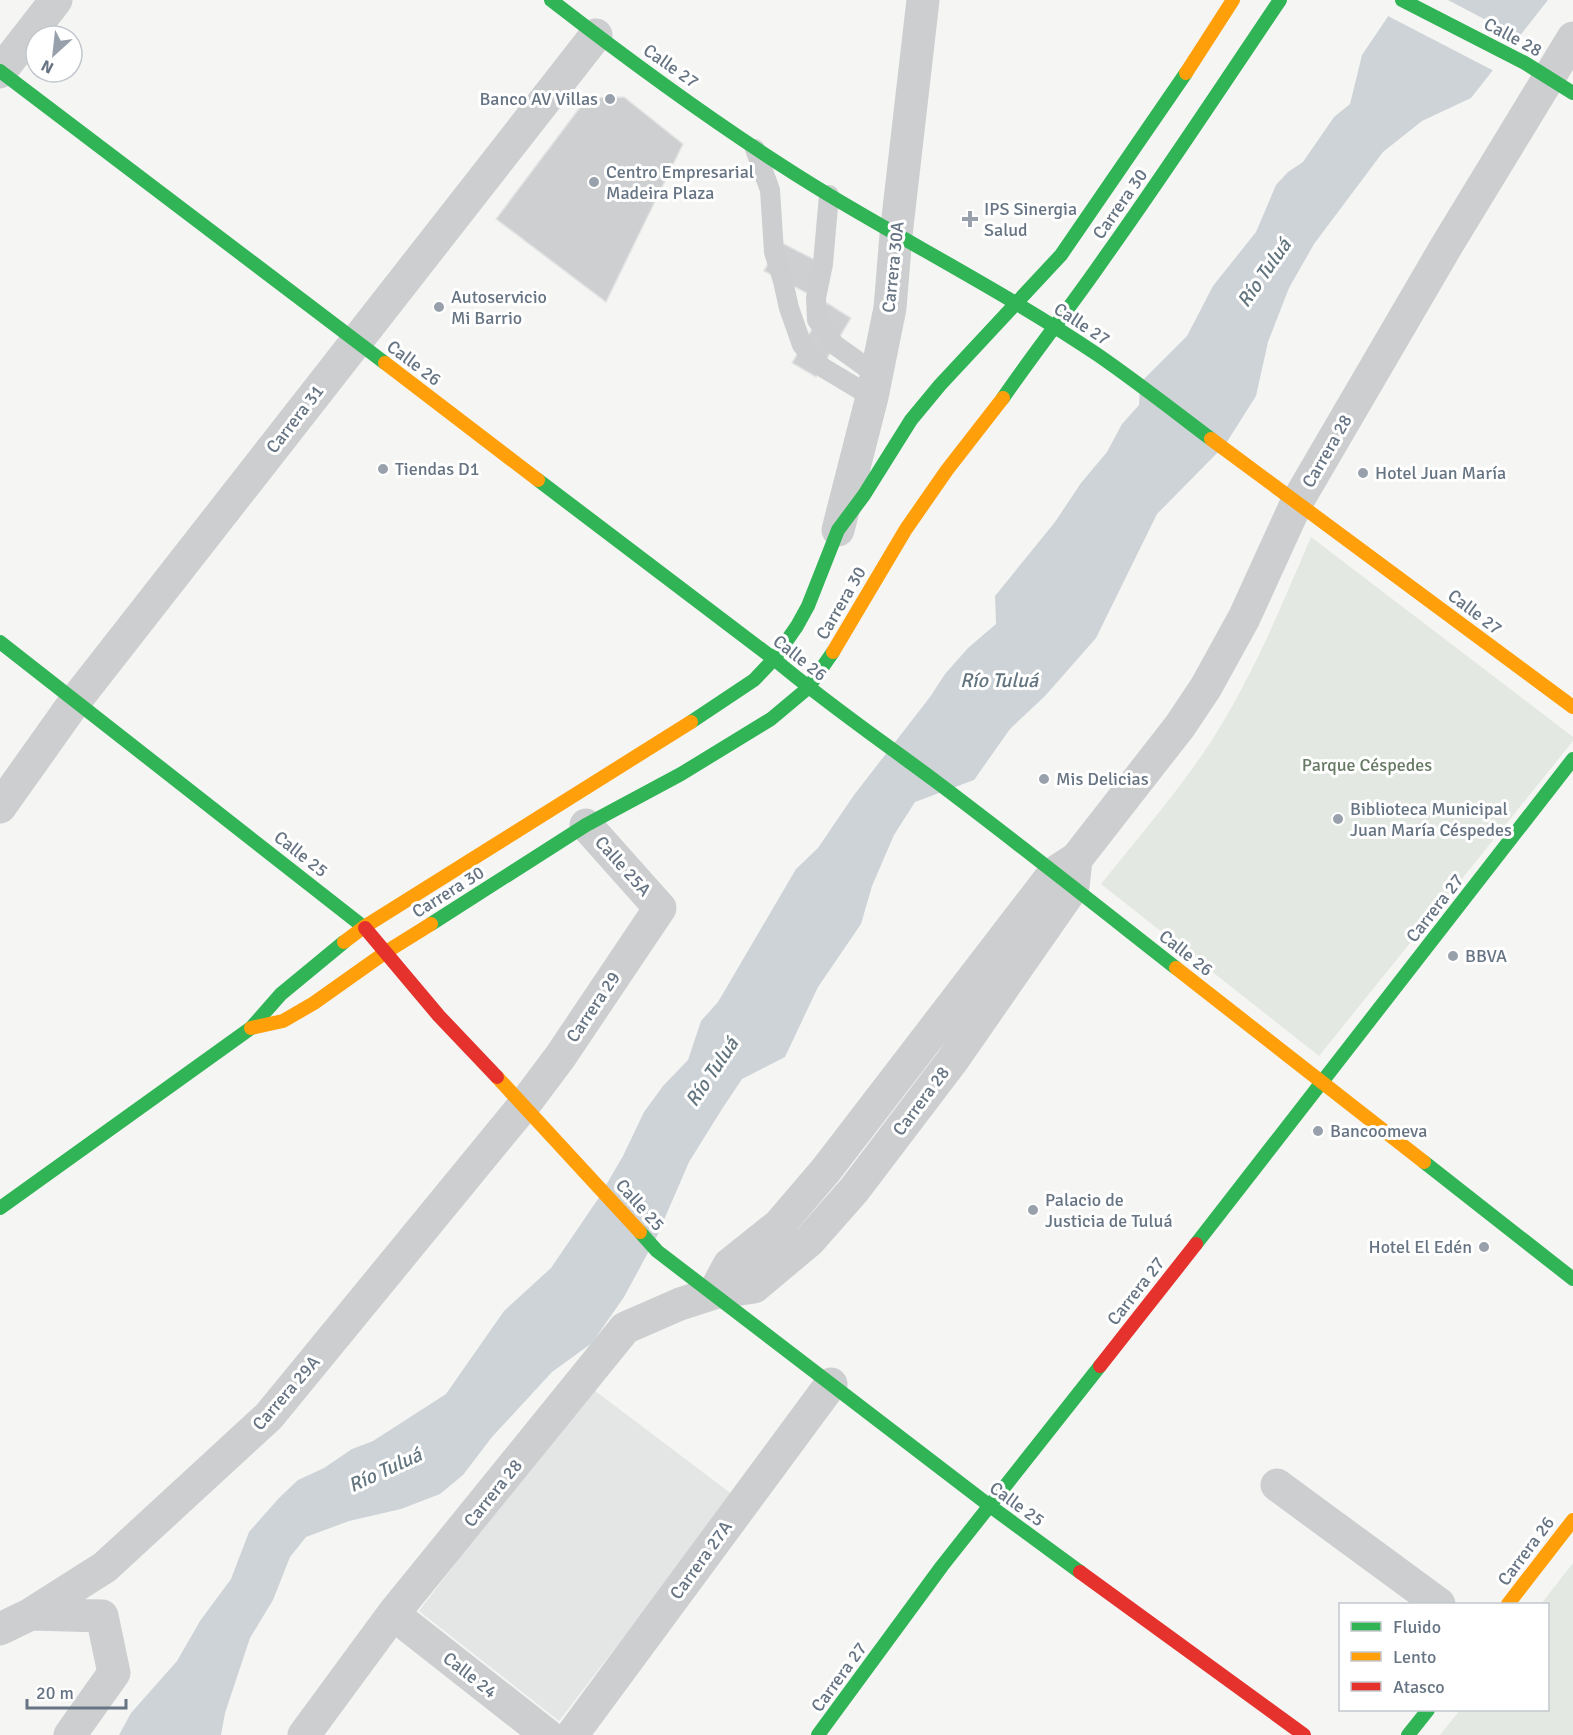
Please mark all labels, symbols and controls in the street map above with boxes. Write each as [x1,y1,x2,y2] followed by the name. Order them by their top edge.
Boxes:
[1480,13,1546,61] street label: Calle 28
[24,24,84,84] north arrow
[639,39,703,93] street label: Calle 27
[38,55,57,78] text: N
[479,88,598,110] place label: Banco AV Villas
[603,92,617,106] marker: Banco AV Villas
[606,161,754,204] place label: Centro Empresarial Madeira Plaza
[1088,165,1152,243] street label: Carrera 30
[587,175,601,189] marker: Centro Empresarial Madeira Plaza
[984,198,1077,241] place label: IPS Sinergia Salud
[961,210,979,228] marker: IPS Sinergia Salud
[877,220,909,314] street label: Carrera 30A
[1231,232,1298,312] water label: Río Tuluá
[451,286,547,329] place label: Autoservicio Mi Barrio
[1050,298,1114,350] street label: Calle 27
[432,300,446,314] marker: Autoservicio Mi Barrio
[382,335,446,391] street label: Calle 26
[261,380,329,458] street label: Carrera 31
[1297,411,1357,491] street label: Carrera 28
[395,458,479,480] place label: Tiendas D1
[376,462,390,476] marker: Tiendas D1
[1375,462,1506,484] place label: Hotel Juan María
[1356,466,1370,480] marker: Hotel Juan María
[811,563,871,643] street label: Carrera 30
[1443,584,1507,640] street label: Calle 27
[769,630,831,686] street label: Calle 26
[960,668,1040,693] water label: Río Tuluá
[1302,754,1432,776] park label: Parque Céspedes
[1056,768,1149,790] place label: Mis Delicias
[1037,772,1051,786] marker: Mis Delicias
[1350,798,1512,841] place label: Biblioteca Municipal Juan María Céspedes
[1331,812,1345,826] marker: Biblioteca Municipal Juan María Céspedes
[270,826,332,882] street label: Calle 25
[590,831,656,901] street label: Calle 25A
[408,861,488,923] street label: Carrera 30
[1401,869,1469,947] street label: Carrera 27
[1155,925,1217,981] street label: Calle 26
[1465,945,1507,967] place label: BBVA
[1446,949,1460,963] marker: BBVA
[561,967,625,1047] street label: Carrera 29
[680,1031,745,1111] water label: Río Tuluá
[888,1062,954,1140] street label: Carrera 28
[1330,1120,1427,1142] place label: Bancoomeva
[1311,1124,1325,1138] marker: Bancoomeva
[611,1174,669,1236] street label: Calle 25
[1045,1189,1173,1232] place label: Palacio de Justicia de Tuluá
[1026,1203,1040,1217] marker: Palacio de Justicia de Tuluá
[1368,1236,1472,1258] place label: Hotel El Edén
[1477,1240,1491,1254] marker: Hotel El Edén
[1102,1252,1170,1330] street label: Carrera 27
[248,1351,324,1435] street label: Carrera 29A
[344,1441,427,1498] water label: Río Tuluá
[459,1455,527,1531] street label: Carrera 28
[985,1477,1049,1531] street label: Calle 25
[1493,1512,1559,1590] street label: Carrera 26
[665,1516,737,1604] street label: Carrera 27A
[1339,1603,1549,1711] legend
[1393,1616,1441,1638] text: Fluido
[806,1638,872,1716] street label: Carrera 27
[1393,1646,1436,1668] text: Lento
[439,1647,502,1703] street label: Calle 24
[27,1672,126,1710] scale bar
[1393,1676,1445,1698] text: Atasco
[36,1682,74,1704] text: 20 m

